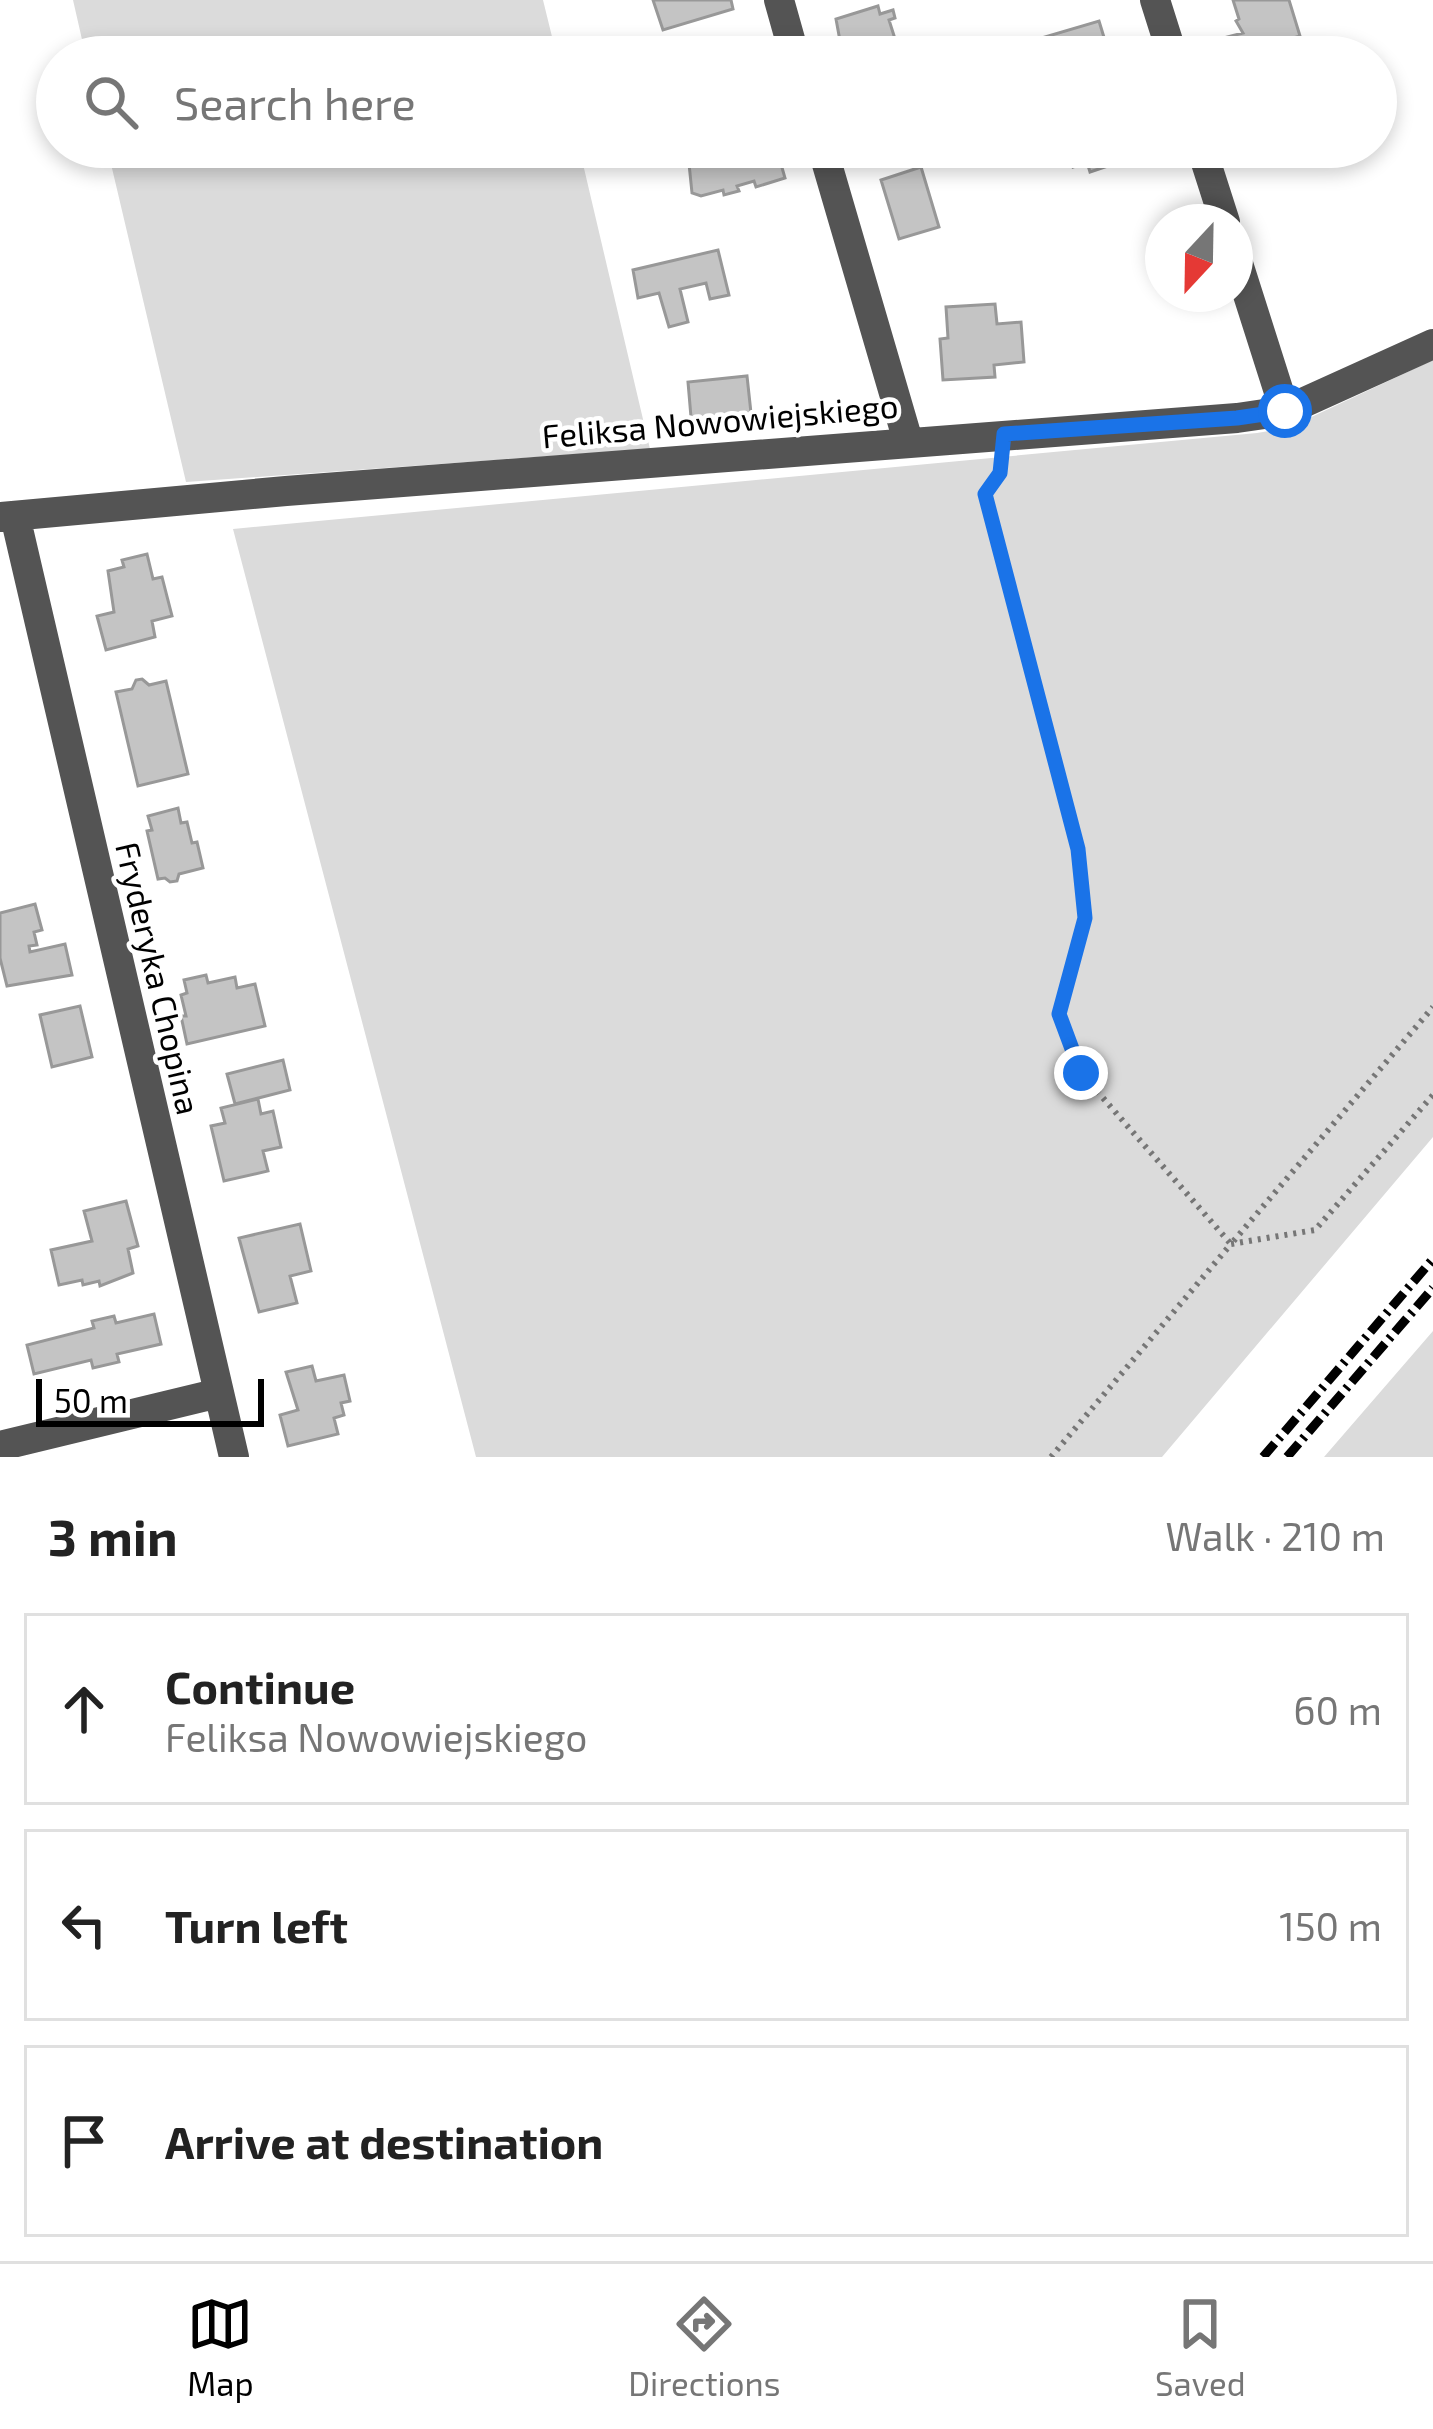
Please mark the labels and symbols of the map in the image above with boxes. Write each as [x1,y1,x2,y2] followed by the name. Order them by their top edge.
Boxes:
[1145,204,1253,312] north arrow
[540,384,900,456] street label: Feliksa Nowowiejskiego
[1258,384,1312,438] route start
[108,838,210,1118] street label: Fryderyka Chopina
[1054,1046,1108,1100] route end
[36,1373,264,1426] scale bar

